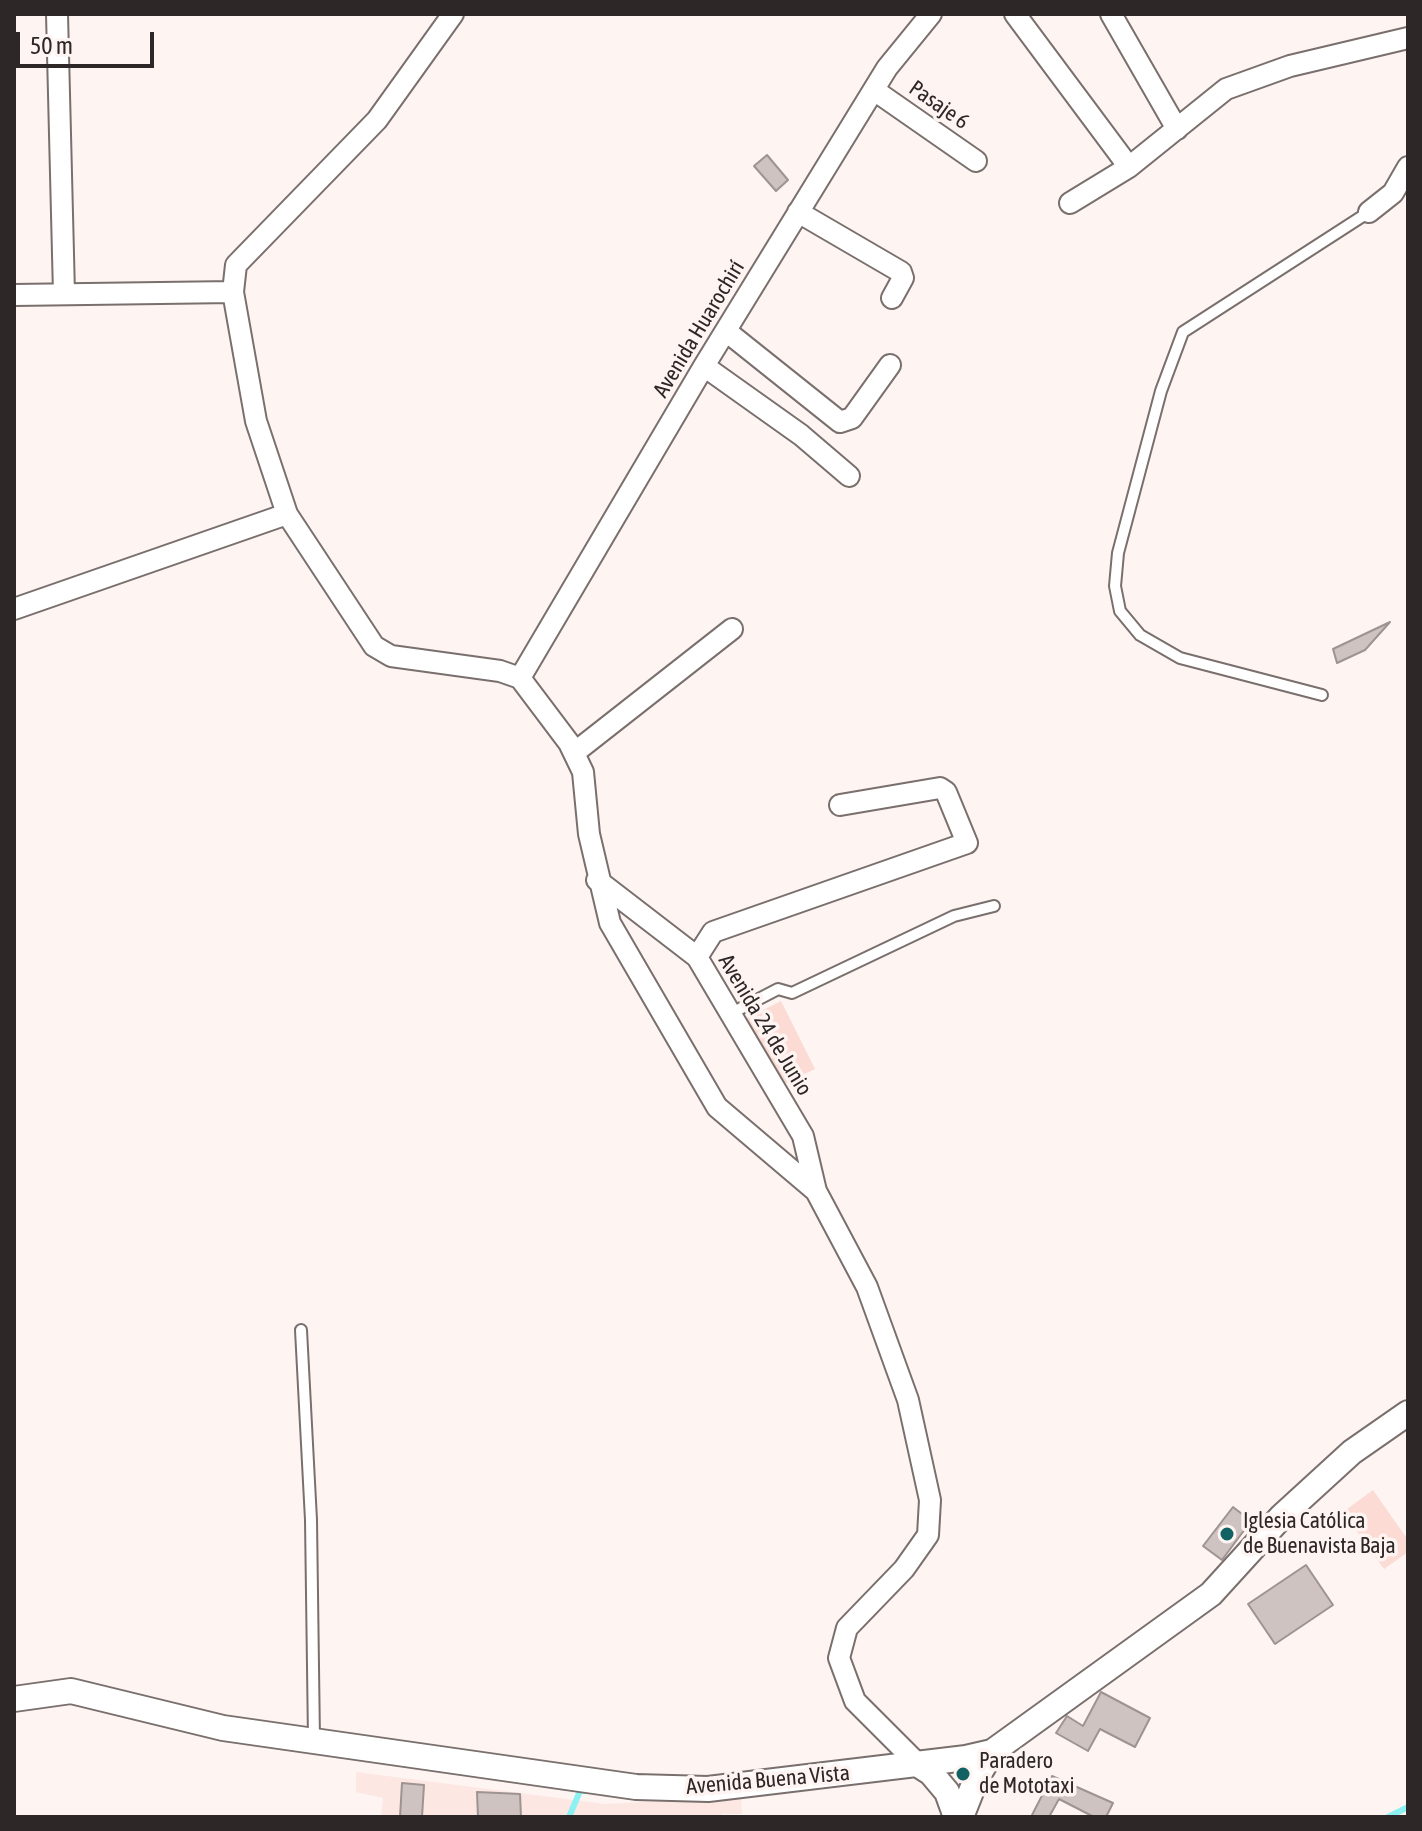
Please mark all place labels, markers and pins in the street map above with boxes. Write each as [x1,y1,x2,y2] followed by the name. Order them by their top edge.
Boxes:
[1243,1508,1396,1560] place label: Iglesia Católica de Buenavista Baja
[1218,1525,1236,1543] marker: Iglesia Católica de Buenavista Baja
[979,1748,1074,1800] place label: Paradero de Mototaxi
[954,1765,972,1783] marker: Paradero de Mototaxi

